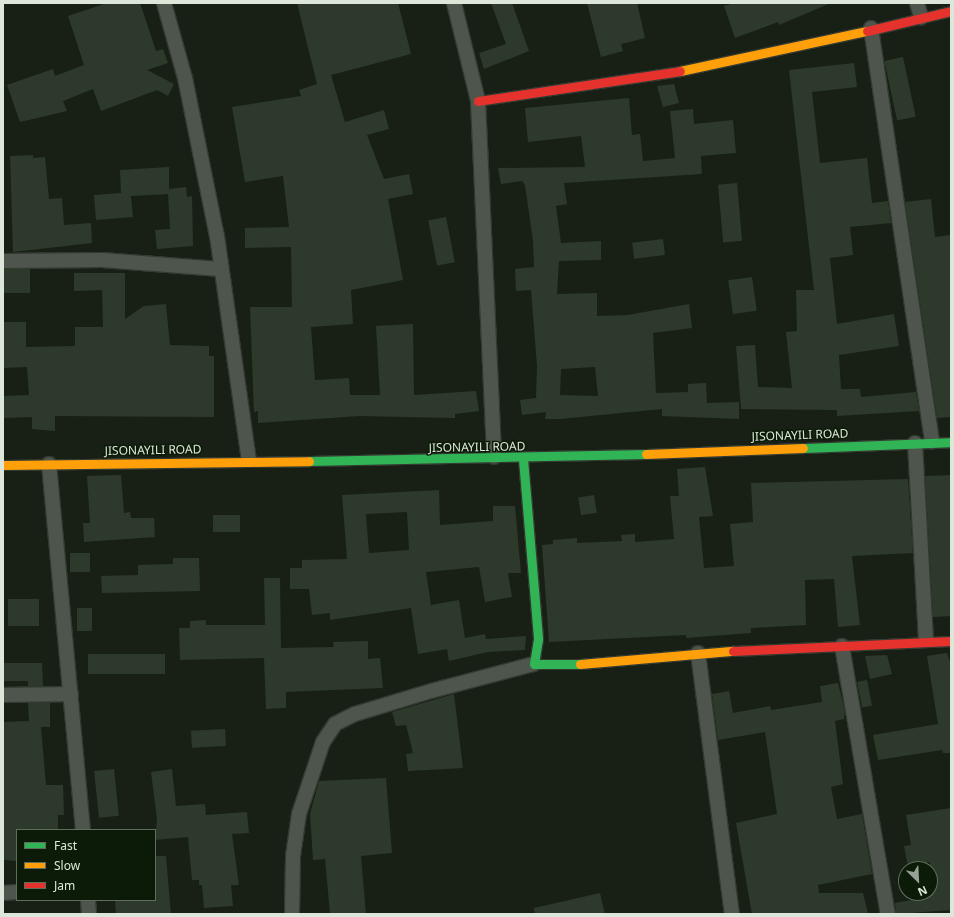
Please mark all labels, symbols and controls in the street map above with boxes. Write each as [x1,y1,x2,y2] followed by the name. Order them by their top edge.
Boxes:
[751,426,849,444] street label: JISONAYILI ROAD
[429,439,525,455] street label: JISONAYILI ROAD
[105,442,201,458] street label: JISONAYILI ROAD
[16,829,156,901] legend
[54,837,77,854] text: Fast
[54,857,80,874] text: Slow
[898,861,938,901] north arrow
[54,877,75,894] text: Jam
[916,883,930,900] text: N

